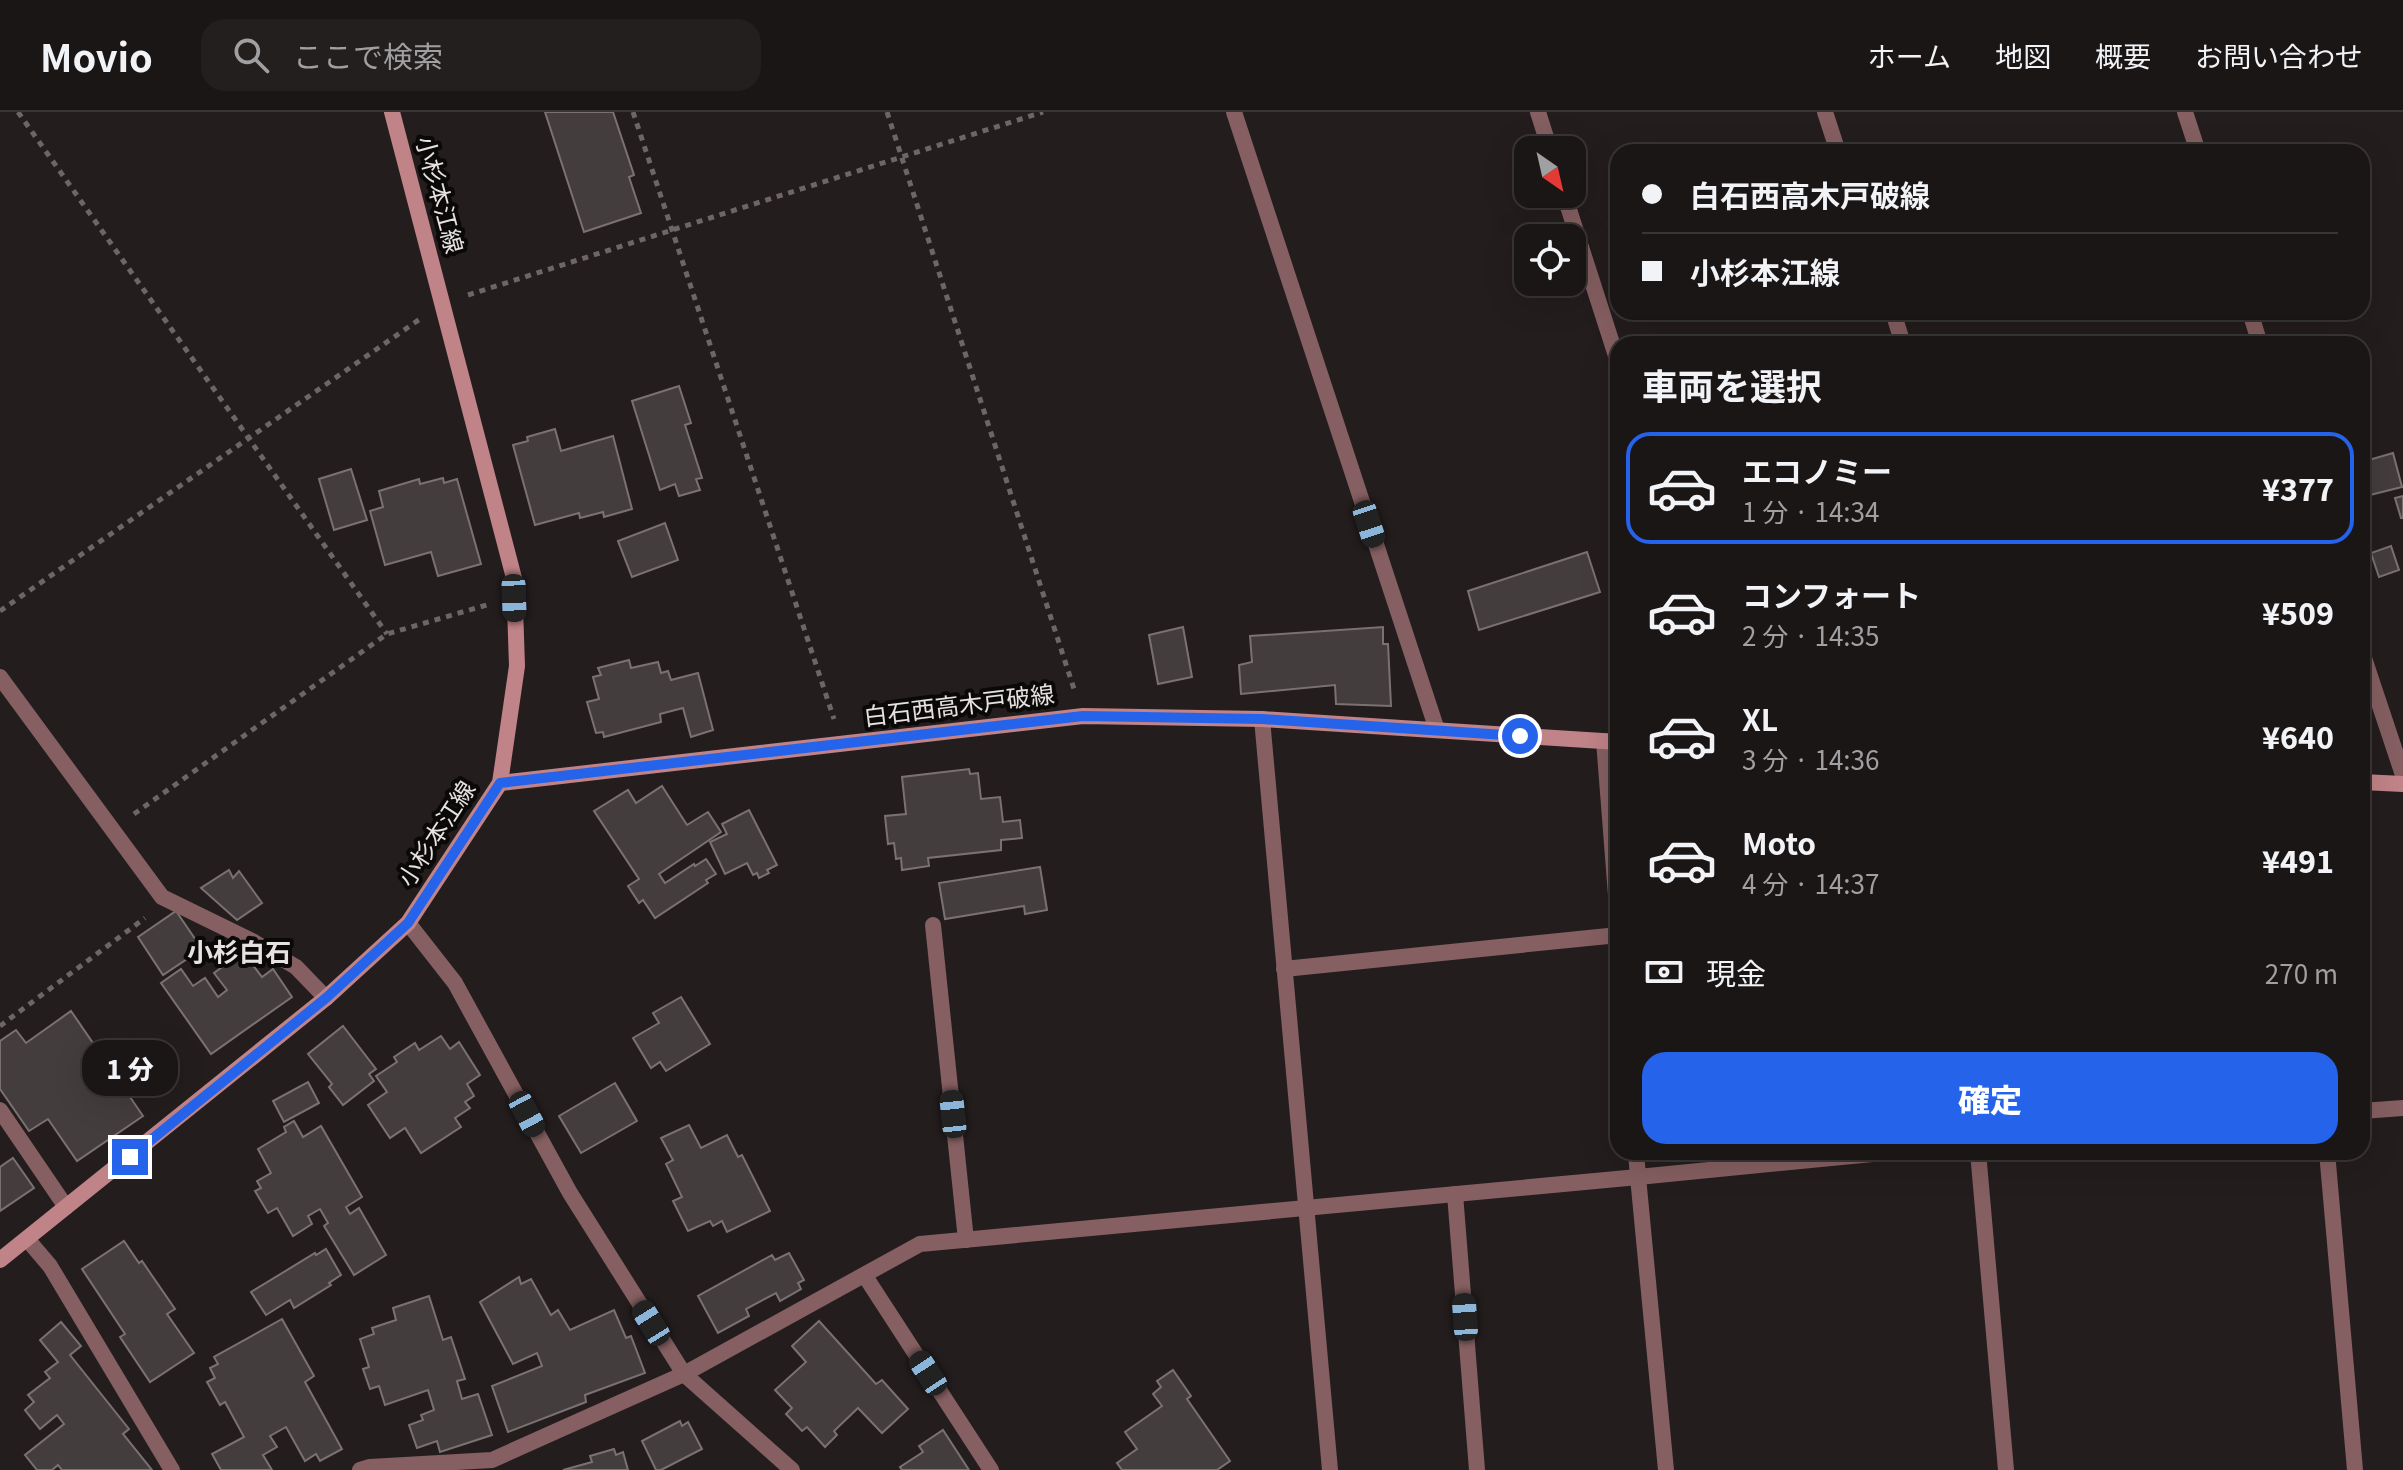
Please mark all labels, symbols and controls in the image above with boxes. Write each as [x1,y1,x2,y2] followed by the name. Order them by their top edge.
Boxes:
[201,19,761,91] search box
[40,28,153,83] text: Movio
[229,33,273,77] icon: search
[293,33,443,77] text: ここで検索
[1868,35,1951,75] text: ホーム
[1995,35,2051,75] text: 地図
[2095,35,2151,75] text: 概要
[2195,35,2363,75] text: お問い合わせ
[409,132,474,257] street label: 小杉本江線
[1514,136,1586,208] north arrow
[1514,136,1586,296] map controls
[1690,172,1930,216] text: 白石西高木戸破線
[1514,224,1586,296] button: locate
[1690,249,1840,293] text: 小杉本江線
[1642,358,1822,410] text: 車両を選択
[1742,448,1892,492] text: エコノミー
[1646,452,1718,524] icon: car
[2262,466,2334,510] text: ¥377
[1742,492,1879,529] text: 1 分 · 14:34
[1350,497,1388,551] car
[1742,572,1921,616] text: コンフォート
[501,574,527,622] car
[1646,576,1718,648] icon: car
[2262,590,2334,634] text: ¥509
[1742,616,1879,653] text: 2 分 · 14:35
[861,674,1056,733] street label: 白石西高木戸破線
[1742,696,1778,740] text: XL
[1646,700,1718,772] icon: car
[2262,714,2334,758] text: ¥640
[1502,718,1538,754] route start
[1742,740,1879,777] text: 3 分 · 14:36
[388,773,482,892] street label: 小杉本江線
[1742,820,1816,864] text: Moto
[1646,824,1718,896] icon: car
[2262,838,2334,882] text: ¥491
[1742,864,1879,901] text: 4 分 · 14:37
[187,932,291,969] district label: 小杉白石
[1642,950,1686,994] icon: cash
[1706,950,1766,994] text: 現金
[2265,954,2338,991] text: 270 m
[82,1041,178,1097] callout: 1 分
[106,1049,154,1086] text: 1 分
[1642,1052,2338,1144] button: 確定
[505,1087,549,1141] car
[939,1089,967,1139] car
[112,1139,148,1175] route end
[1451,1292,1479,1342] car
[628,1296,674,1350] car
[905,1346,951,1400] car

